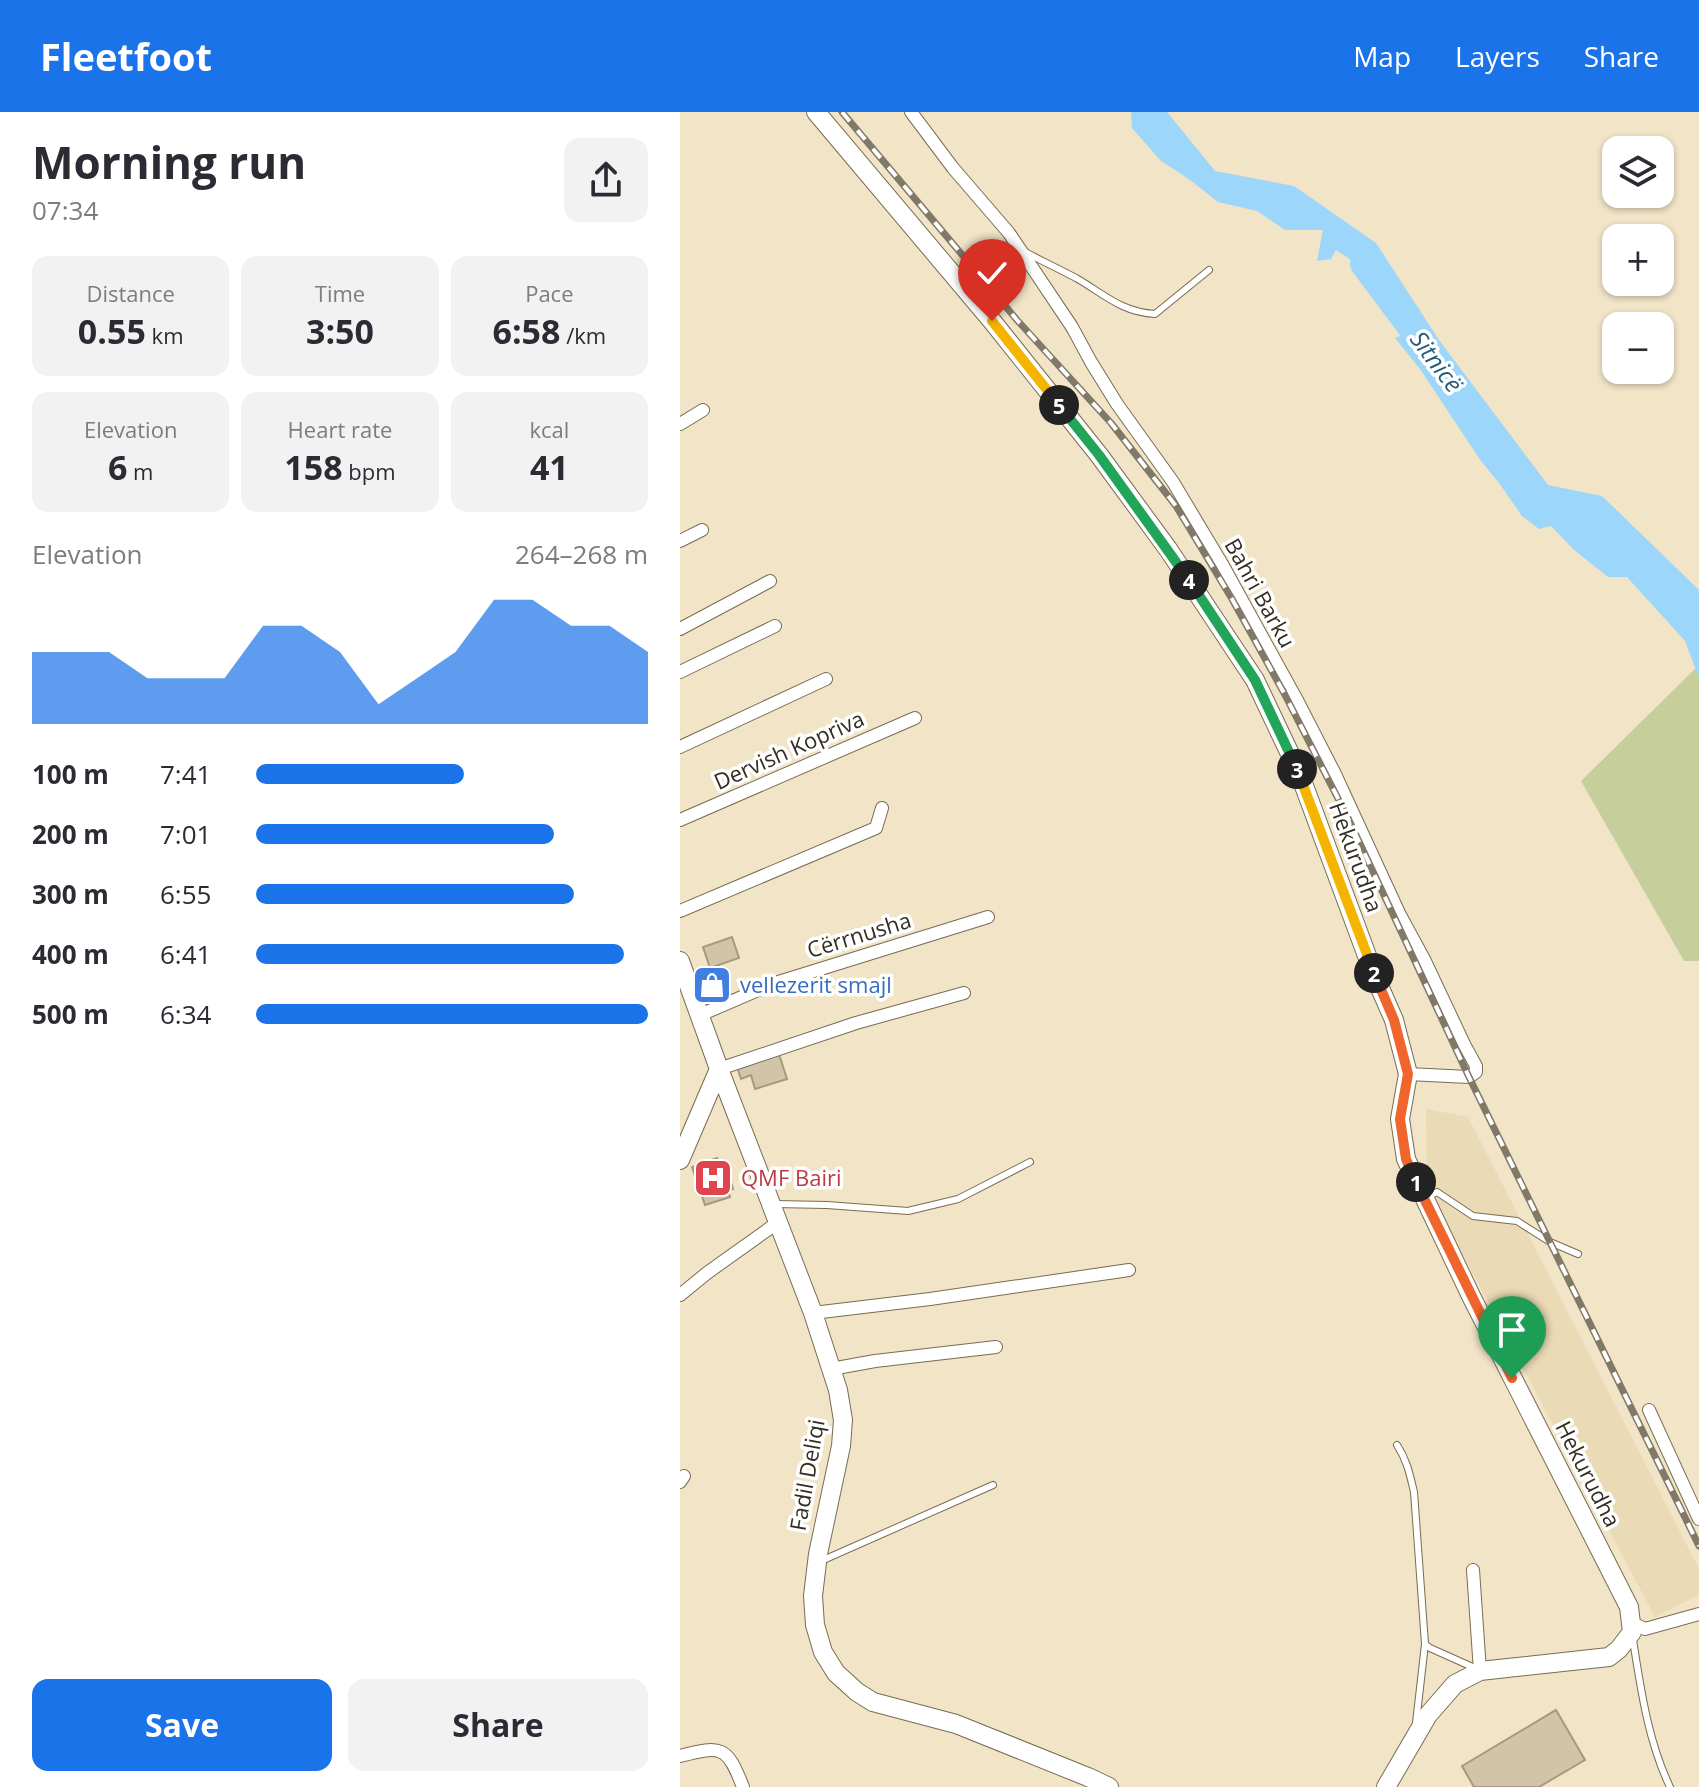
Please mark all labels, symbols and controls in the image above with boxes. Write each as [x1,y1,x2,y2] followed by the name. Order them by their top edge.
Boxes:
[40,30,212,82] text: Fleetfoot
[1353,37,1411,75] text: Map
[1455,37,1540,75] text: Layers
[1584,37,1659,75] text: Share
[32,132,306,192] text: Morning run
[1602,136,1674,384] map controls
[1602,136,1674,208] button: layers
[564,138,648,222] button: share
[32,192,98,228] text: 07:34
[1602,224,1674,296] button: +
[958,239,1026,321] pin
[970,251,1014,295] icon: check
[86,278,175,308] text: Distance
[315,278,365,308] text: Time
[525,278,574,308] text: Pace
[78,308,146,354] text: 0.55
[306,308,374,354] text: 3:50
[492,308,560,354] text: 6:58
[1602,312,1674,384] button: −
[146,320,184,350] text: km
[560,320,606,350] text: /km
[1403,324,1471,399] water label: Sitnicë
[1039,385,1079,425] pin: 5
[1053,390,1065,420] text: 5
[84,414,177,444] text: Elevation
[288,414,392,444] text: Heart rate
[529,414,569,444] text: kcal
[108,444,127,490] text: 6
[284,444,343,490] text: 158
[530,444,569,490] text: 41
[127,456,153,486] text: m
[343,456,396,486] text: bpm
[1219,532,1303,653] street label: Bahri Barku
[32,536,142,572] text: Elevation
[515,536,648,572] text: 264–268 m
[1169,560,1209,600] pin: 4
[1183,565,1195,595] text: 4
[709,703,868,796] street label: Dervish Kopriva
[1277,749,1317,789] pin: 3
[1291,754,1303,784] text: 3
[32,756,109,792] text: 100 m
[160,756,211,792] text: 7:41
[1323,797,1391,916] street label: Hekurudha
[32,816,109,852] text: 200 m
[160,816,211,852] text: 7:01
[32,876,109,912] text: 300 m
[160,876,211,912] text: 6:55
[803,904,914,964] street label: Cërrnusha
[32,936,109,972] text: 400 m
[160,936,211,972] text: 6:41
[1354,953,1394,993] pin: 2
[1368,958,1380,988] text: 2
[691,964,733,1006] shop icon: vellezerit smajl
[740,969,892,999] place label: vellezerit smajl
[32,996,109,1032] text: 500 m
[160,996,211,1032] text: 6:34
[692,1157,734,1199] hospital icon: QMF Bairi
[741,1162,842,1192] place label: QMF Bairi
[1396,1162,1436,1202] pin: 1
[1410,1167,1422,1197] text: 1
[1478,1296,1546,1378] pin
[1490,1308,1534,1352] icon: arrive
[1549,1415,1628,1532] street label: Hekurudha
[781,1417,831,1533] street label: Fadil Deliqi
[32,1679,332,1771] button: Save
[348,1679,648,1771] button: Share

